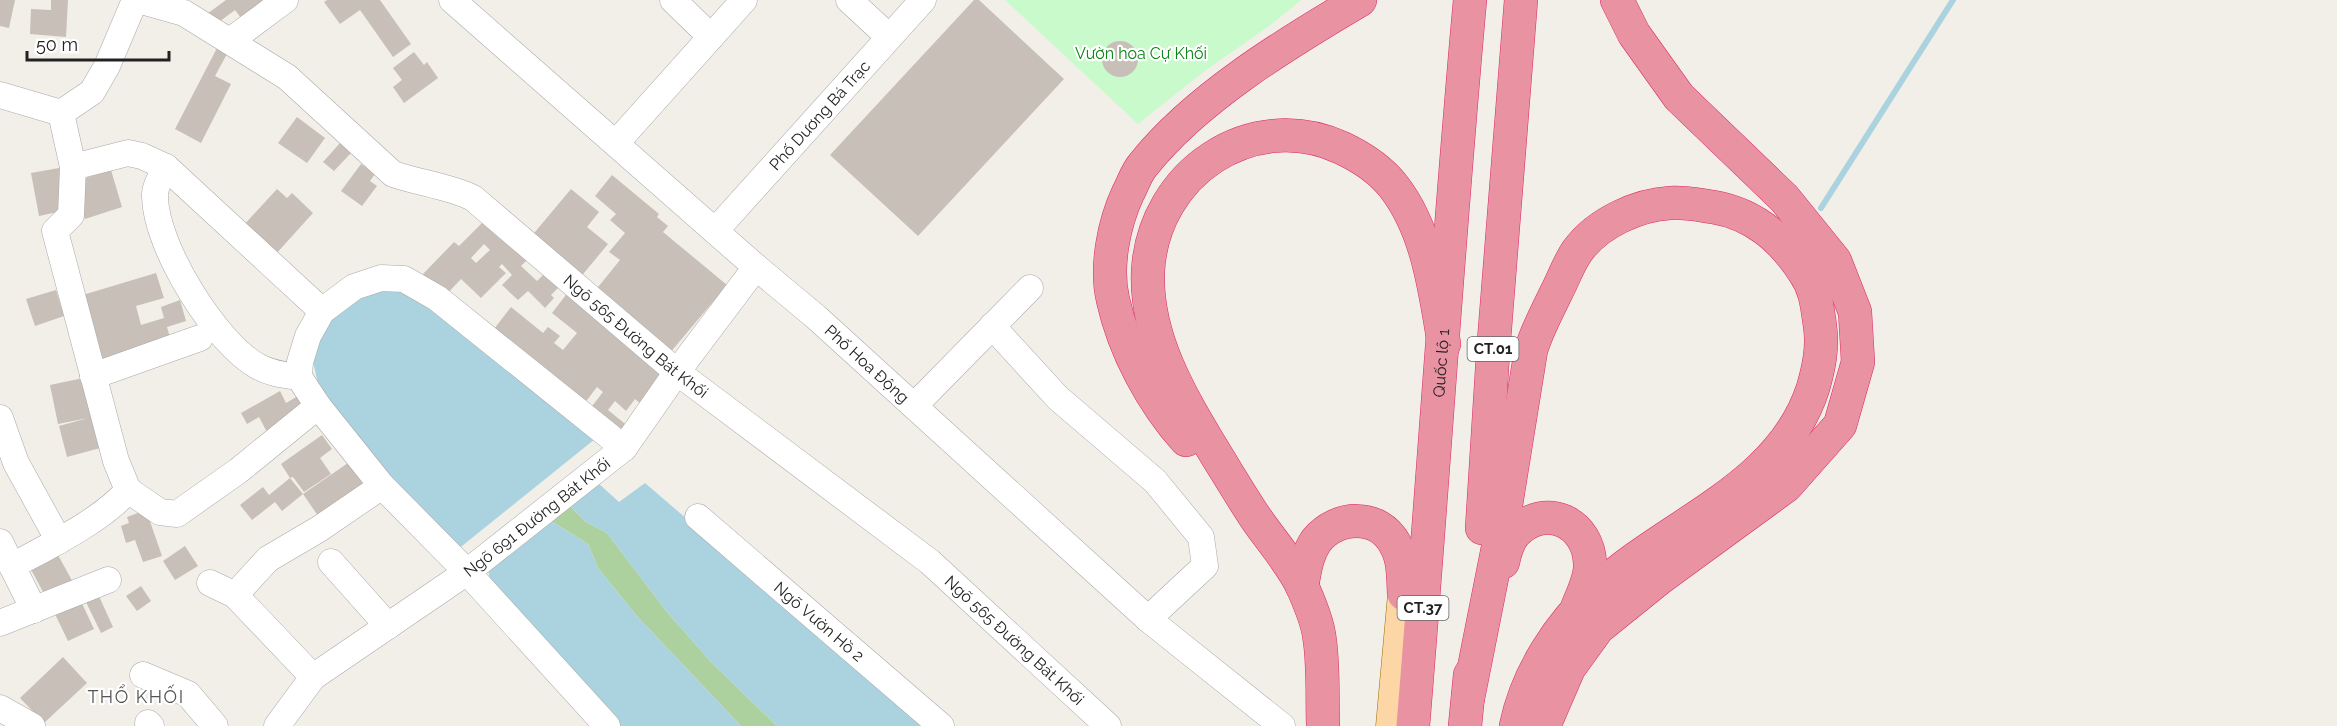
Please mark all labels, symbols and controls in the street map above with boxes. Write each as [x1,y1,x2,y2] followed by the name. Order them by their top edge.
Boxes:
[27,24,170,62] scale bar
[36,34,78,55] text: 50 m
[1075,44,1207,63] park label: Vườn hoa Cự Khối
[765,56,874,174] street label: Phố Dương Bá Trạc
[560,270,712,402] street label: Ngõ 565 Đường Bát Khối
[821,321,913,407] street label: Phố Hoa Động
[1429,328,1453,398] street label: Quốc lộ 1
[1468,337,1518,361] road number: CT.01
[460,453,614,581] street label: Ngõ 691 Đường Bát Khối
[941,571,1088,709] street label: Ngõ 565 Đường Bát Khối
[771,578,868,665] street label: Ngõ Vườn Hồ 2
[1398,596,1448,620] road number: CT.37
[87,684,185,707] district label: THỔ KHỐI

